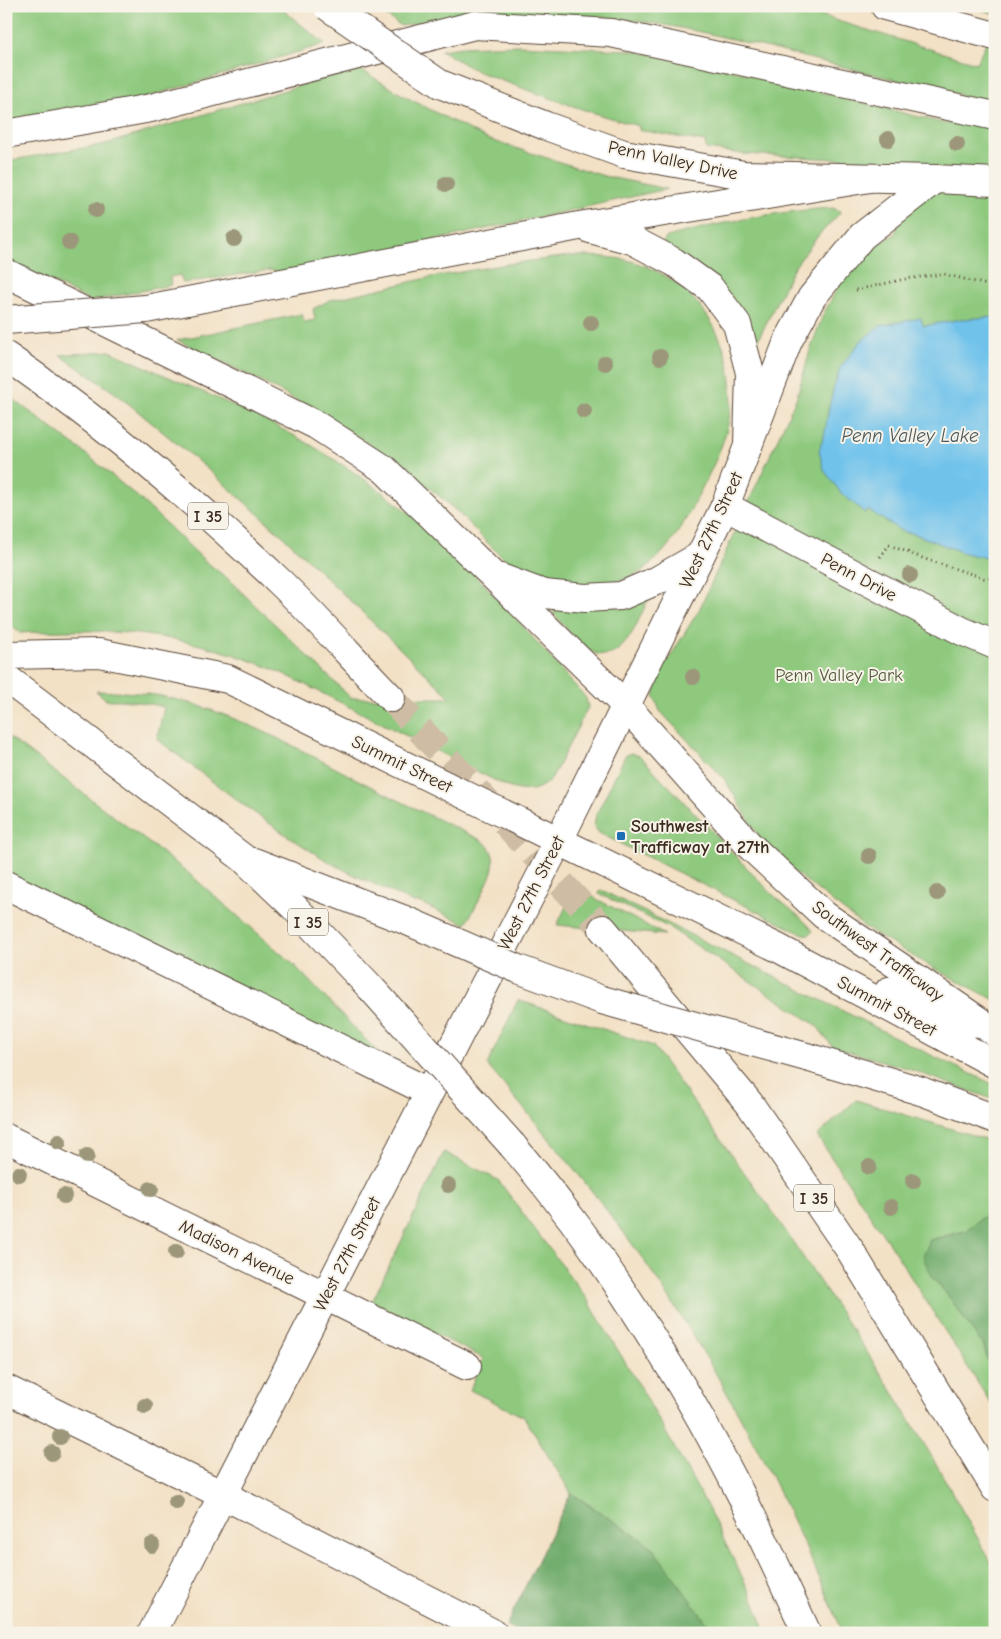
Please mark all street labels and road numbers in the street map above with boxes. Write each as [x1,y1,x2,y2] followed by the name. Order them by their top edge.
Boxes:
[606,137,740,184] street label: Penn Valley Drive
[675,468,748,592] street label: West 27th Street
[188,502,228,530] road number: I 35
[817,549,900,606] street label: Penn Drive
[348,731,456,798] street label: Summit Street
[494,832,570,954] street label: West 27th Street
[808,897,948,1007] street label: Southwest Trafficway
[288,909,328,936] road number: I 35
[834,972,941,1042] street label: Summit Street
[794,1184,834,1212] road number: I 35
[310,1193,386,1315] street label: West 27th Street
[176,1215,298,1289] street label: Madison Avenue

